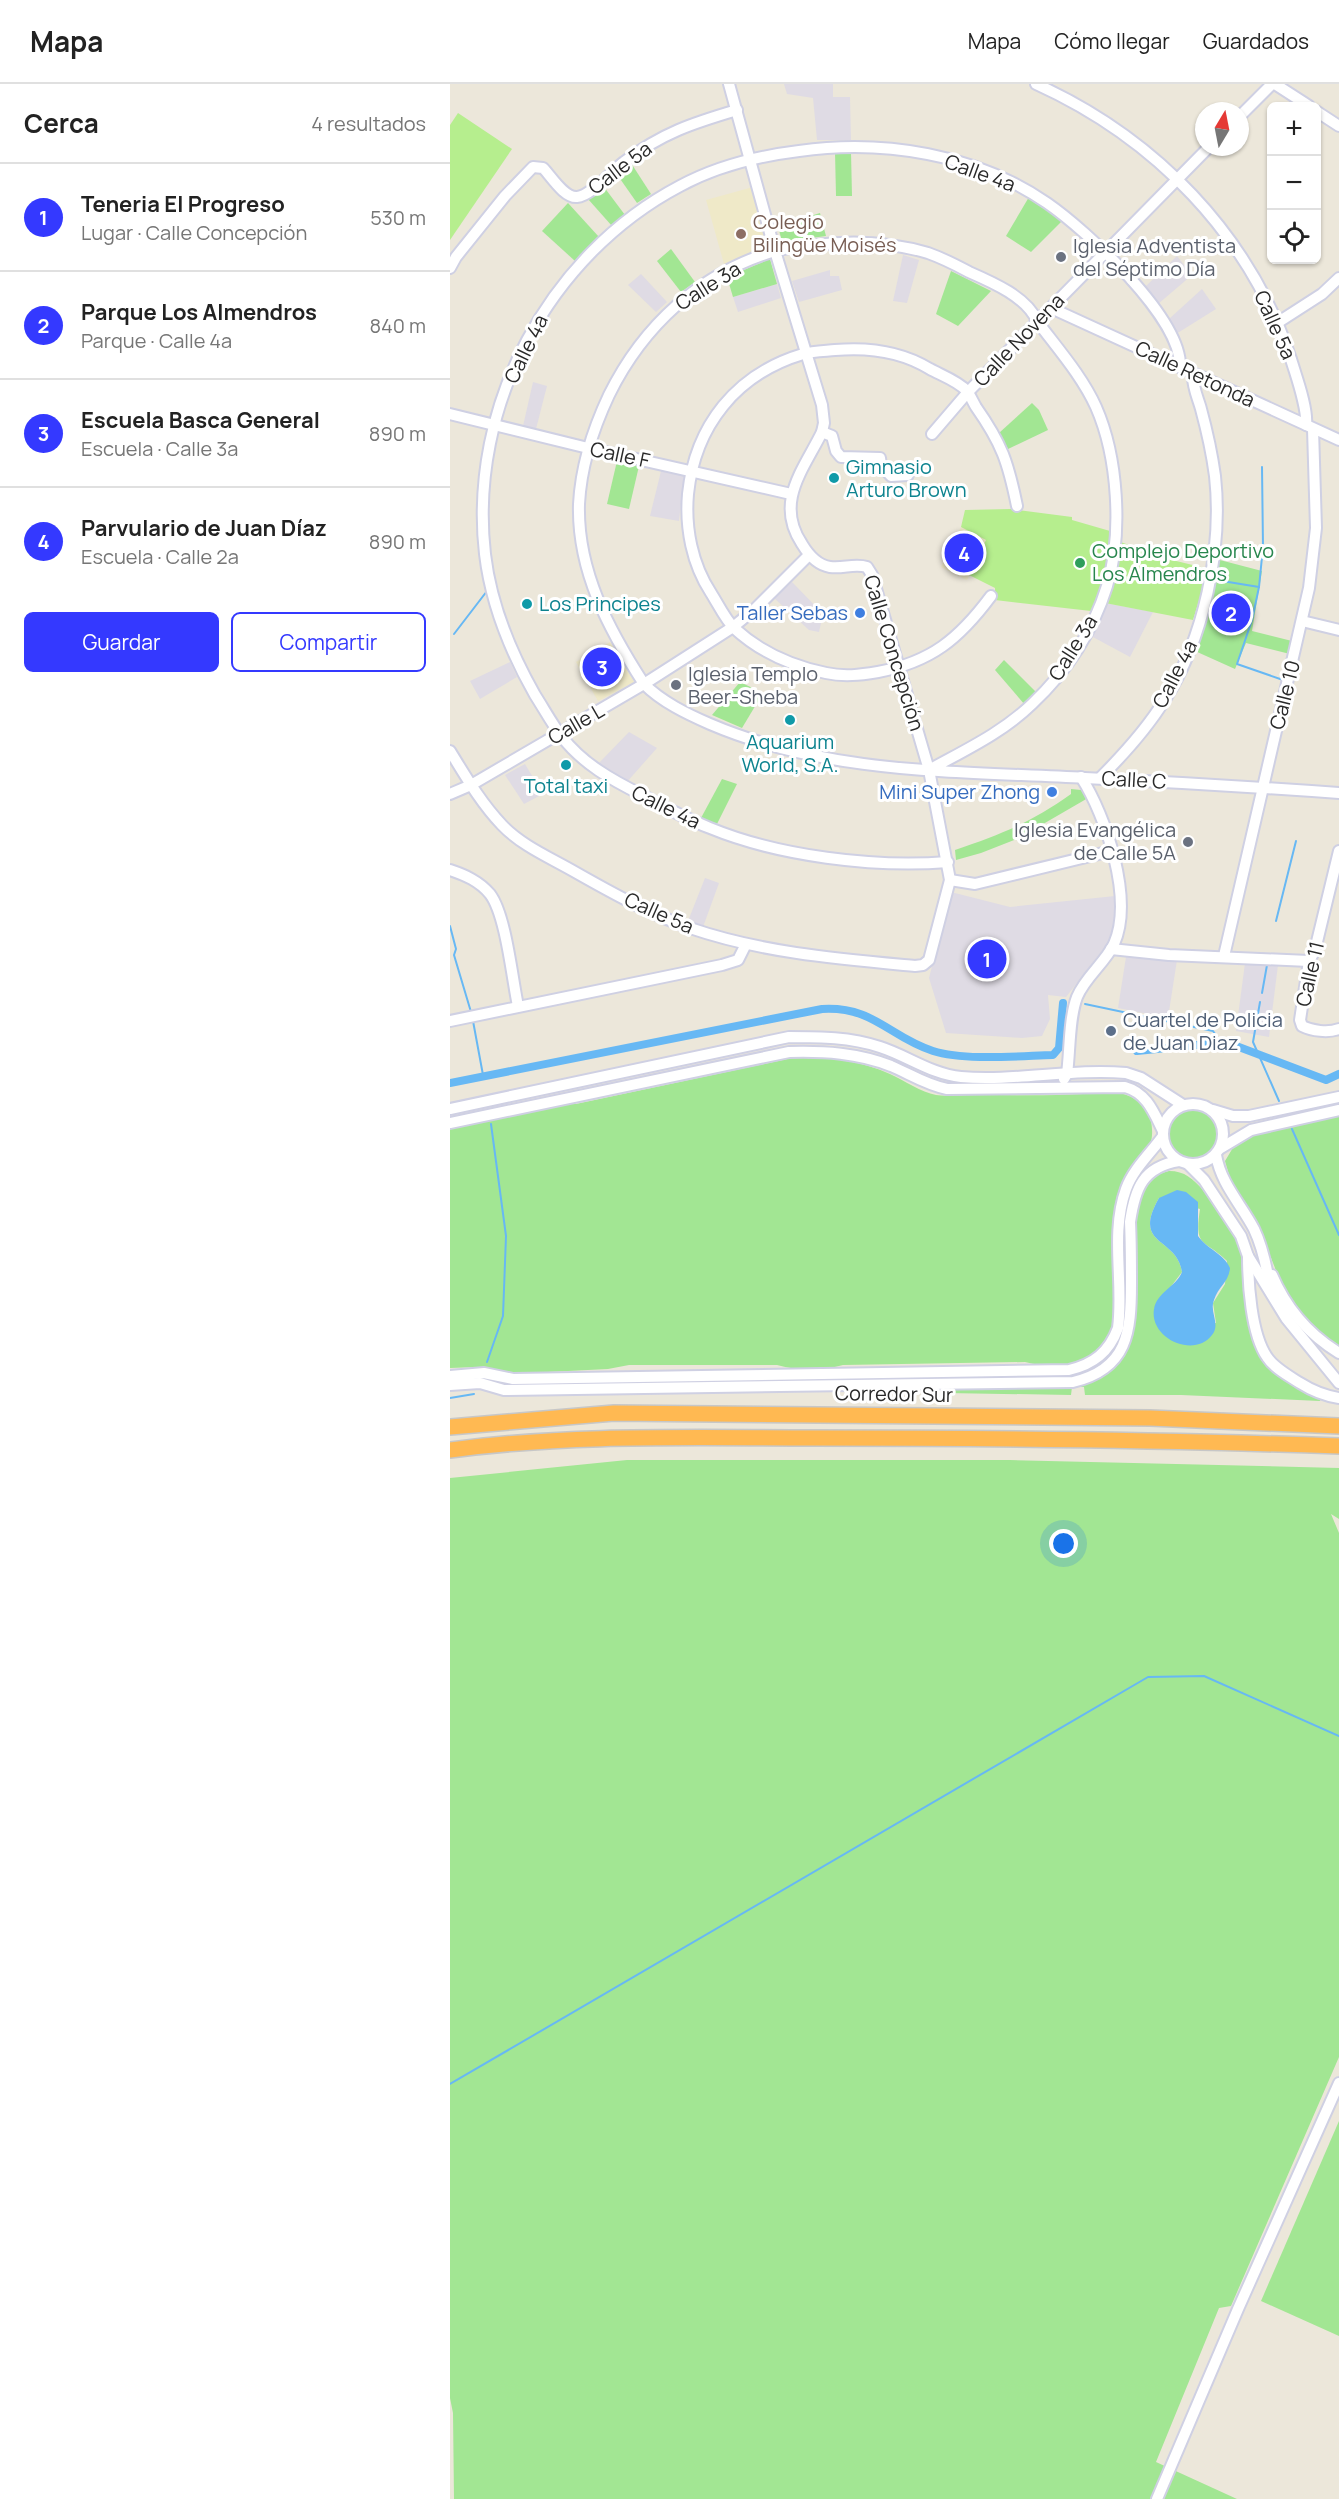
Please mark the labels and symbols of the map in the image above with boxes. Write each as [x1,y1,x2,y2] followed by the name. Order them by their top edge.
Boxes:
[1195,102,1249,156] north arrow
[582,135,657,200] street label: Calle 5a
[941,147,1019,198] street label: Calle 4a
[753,208,897,258] place label: Colegio Bilingüe Moisés
[734,227,748,241] marker: Colegio Bilingüe Moisés
[1073,232,1236,282] place label: Iglesia Adventista del Séptimo Día
[1054,250,1068,264] marker: Iglesia Adventista del Séptimo Día
[670,255,746,316] street label: Calle 3a
[1248,286,1303,364] street label: Calle 5a
[967,287,1070,392] street label: Calle Novena
[497,310,554,388] street label: Calle 4a
[1131,334,1259,413] street label: Calle Retonda
[588,435,653,474] street label: Calle F
[846,453,967,503] place label: Gimnasio Arturo Brown
[827,471,841,485] marker: Gimnasio Arturo Brown
[944,530,984,576] pin: 4
[1092,537,1274,587] place label: Complejo Deportivo Los Almendros
[1073,556,1087,570] marker: Complejo Deportivo Los Almendros
[858,572,931,734] street label: Calle Concepción
[539,590,661,617] place label: Los Principes
[1212,590,1250,636] pin: 2
[520,597,534,611] marker: Los Principes
[737,599,848,626] place label: Taller Sebas
[853,606,867,620] marker: Taller Sebas
[1042,610,1103,686] street label: Calle 3a
[1146,635,1203,713] street label: Calle 4a
[582,644,622,690] pin: 3
[1263,657,1306,732] street label: Calle 10
[688,660,818,710] place label: Iglesia Templo Beer-Sheba
[669,678,683,692] marker: Iglesia Templo Beer-Sheba
[543,697,609,750] street label: Calle L
[783,713,797,727] marker: Aquarium World, S.A.
[741,728,839,778] place label: Aquarium World, S.A.
[559,758,573,772] marker: Total taxi
[1101,764,1167,795] street label: Calle C
[524,772,608,799] place label: Total taxi
[627,778,705,835] street label: Calle 4a
[879,778,1040,805] place label: Mini Super Zhong
[1045,785,1059,799] marker: Mini Super Zhong
[1014,816,1176,866] place label: Iglesia Evangélica de Calle 5A
[1181,835,1195,849] marker: Iglesia Evangélica de Calle 5A
[620,885,698,940] street label: Calle 5a
[968,936,1006,982] pin: 1
[1289,939,1330,1009] street label: Calle 11
[1123,1006,1283,1056] place label: Cuartel de Policia de Juan Diaz
[1104,1024,1118,1038] marker: Cuartel de Policia de Juan Diaz
[835,1379,953,1408] street label: Corredor Sur
[1049,1529,1078,1558] your location

